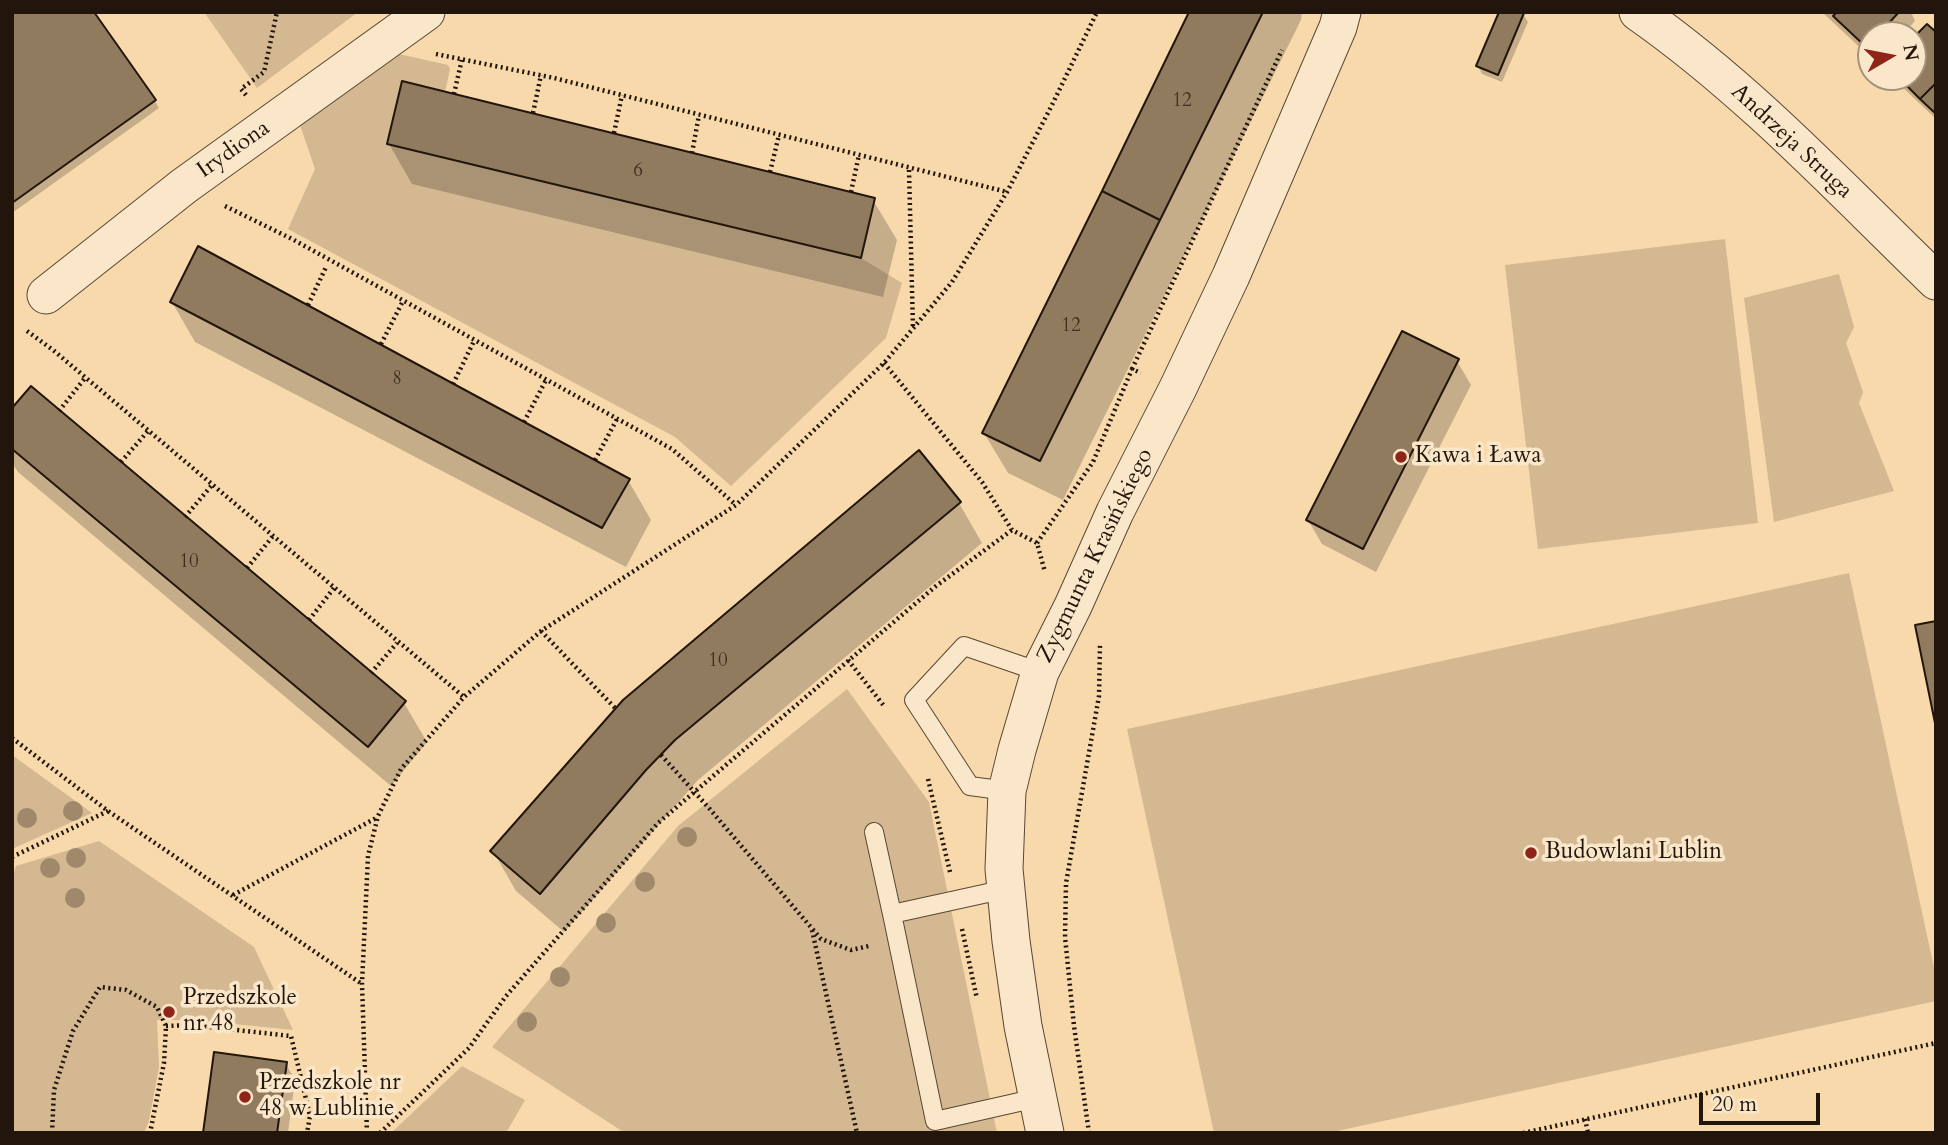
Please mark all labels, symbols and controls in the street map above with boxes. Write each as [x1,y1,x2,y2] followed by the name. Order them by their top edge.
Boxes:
[1857,21,1927,91] north arrow
[1896,42,1925,63] text: N
[1725,79,1857,205] street label: Andrzeja Struga
[1172,91,1192,113] house number: 12
[192,115,276,185] street label: Irydiona
[633,161,643,183] house number: 6
[1061,316,1081,338] house number: 12
[392,369,402,391] house number: 8
[1415,443,1541,471] place label: Kawa i Ława
[1032,444,1160,668] street label: Zygmunta Krasińskiego
[1393,449,1409,465] marker: Kawa i Ława
[179,552,199,574] house number: 10
[708,651,728,673] house number: 10
[1545,839,1722,867] place label: Budowlani Lublin
[1523,845,1539,861] marker: Budowlani Lublin
[183,985,297,1039] place label: Przedszkole nr 48
[161,1004,177,1020] marker: Przedszkole nr 48
[259,1070,401,1124] place label: Przedszkole nr 48 w Lublinie
[1703,1078,1824,1122] scale bar
[237,1089,253,1105] marker: Przedszkole nr 48 w Lublinie
[1712,1090,1757,1119] text: 20 m

